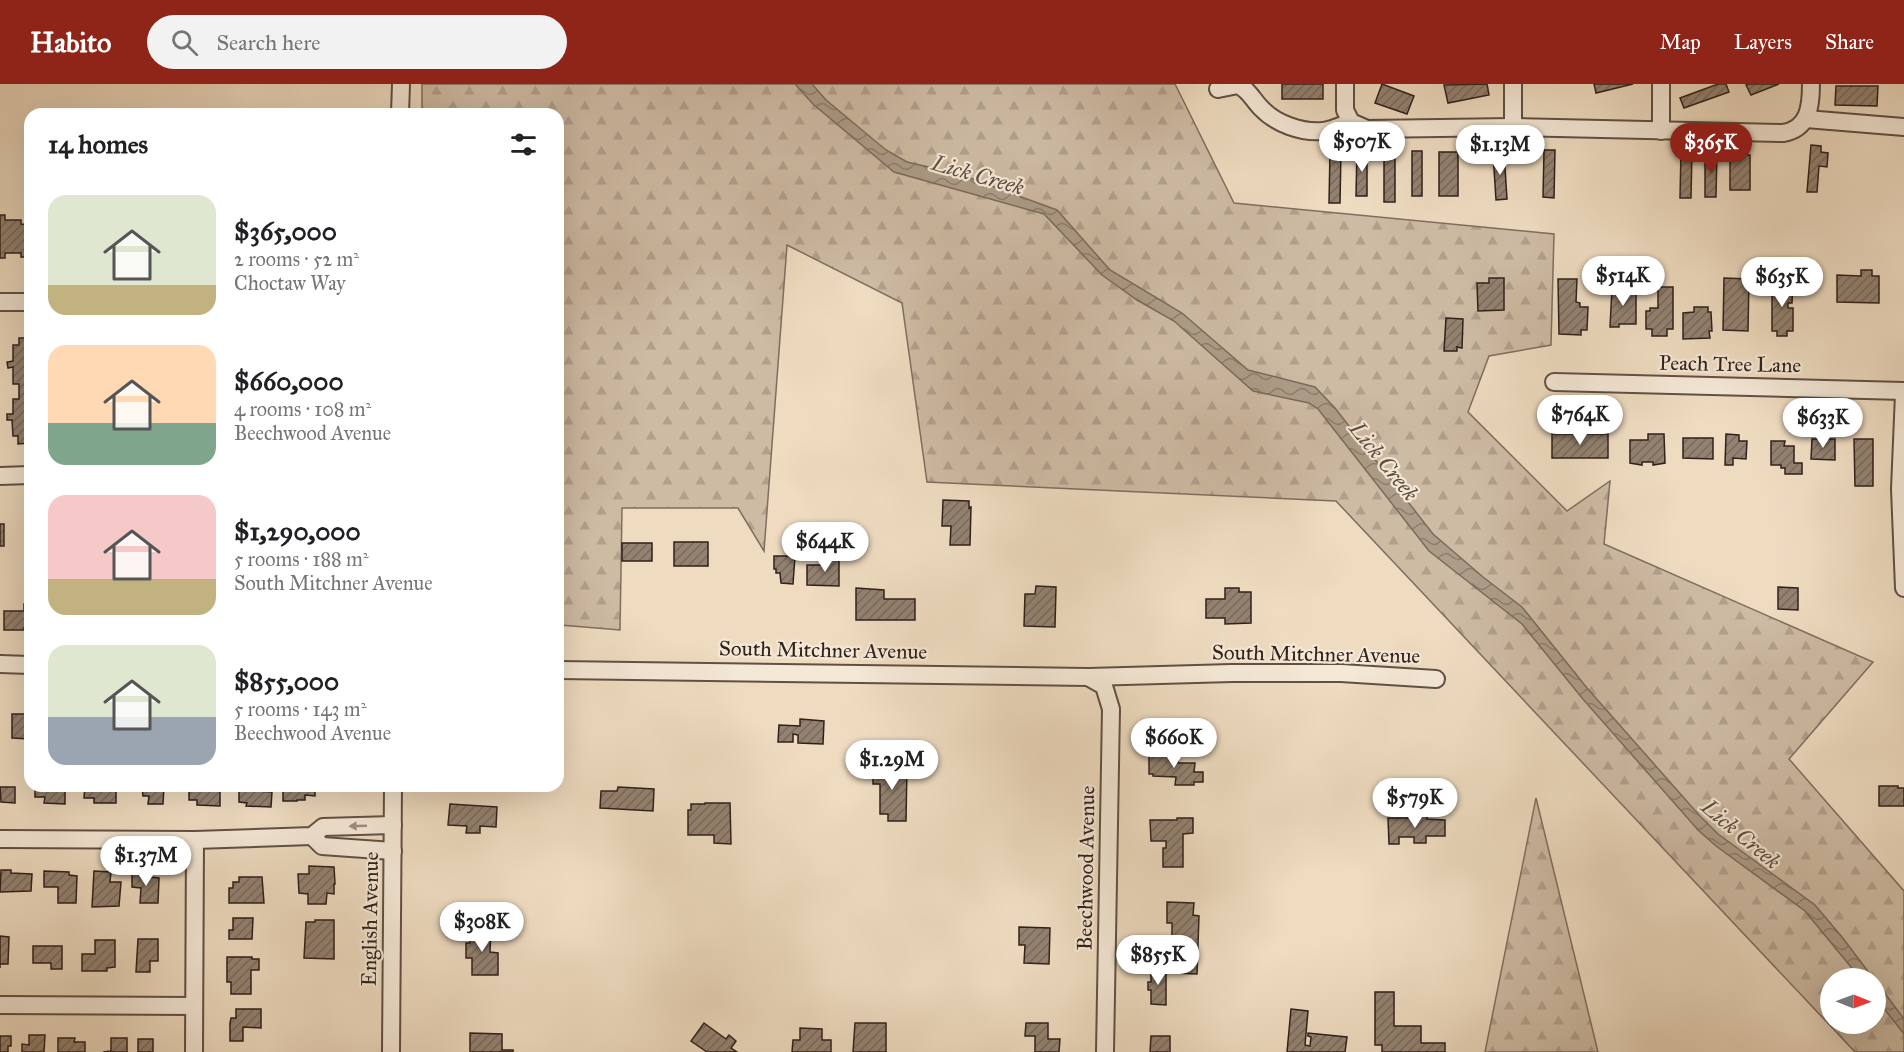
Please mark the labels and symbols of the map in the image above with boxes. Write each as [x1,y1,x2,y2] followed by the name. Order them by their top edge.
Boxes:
[1320,122,1404,173] pin: $507K
[1669,123,1753,174] pin: $365K
[1451,125,1549,176] pin: $1.13M
[928,149,1027,201] water label: Lick Creek
[1581,256,1665,307] pin: $514K
[1740,257,1824,308] pin: $635K
[1659,350,1802,378] street label: Peach Tree Lane
[1538,395,1622,446] pin: $764K
[1781,398,1865,449] pin: $633K
[1343,415,1424,506] water label: Lick Creek
[783,522,867,573] pin: $644K
[719,635,928,665] street label: South Mitchner Avenue
[1212,639,1421,669] street label: South Mitchner Avenue
[1132,718,1216,769] pin: $660K
[843,740,941,791] pin: $1.29M
[1373,778,1457,829] pin: $579K
[1072,785,1100,951] street label: Beechwood Avenue
[1695,793,1786,875] water label: Lick Creek
[348,821,367,831] one-way arrow
[97,836,195,887] pin: $1.37M
[356,851,384,986] street label: English Avenue
[440,902,524,953] pin: $308K
[1116,935,1200,986] pin: $855K
[1820,968,1886,1034] north arrow

